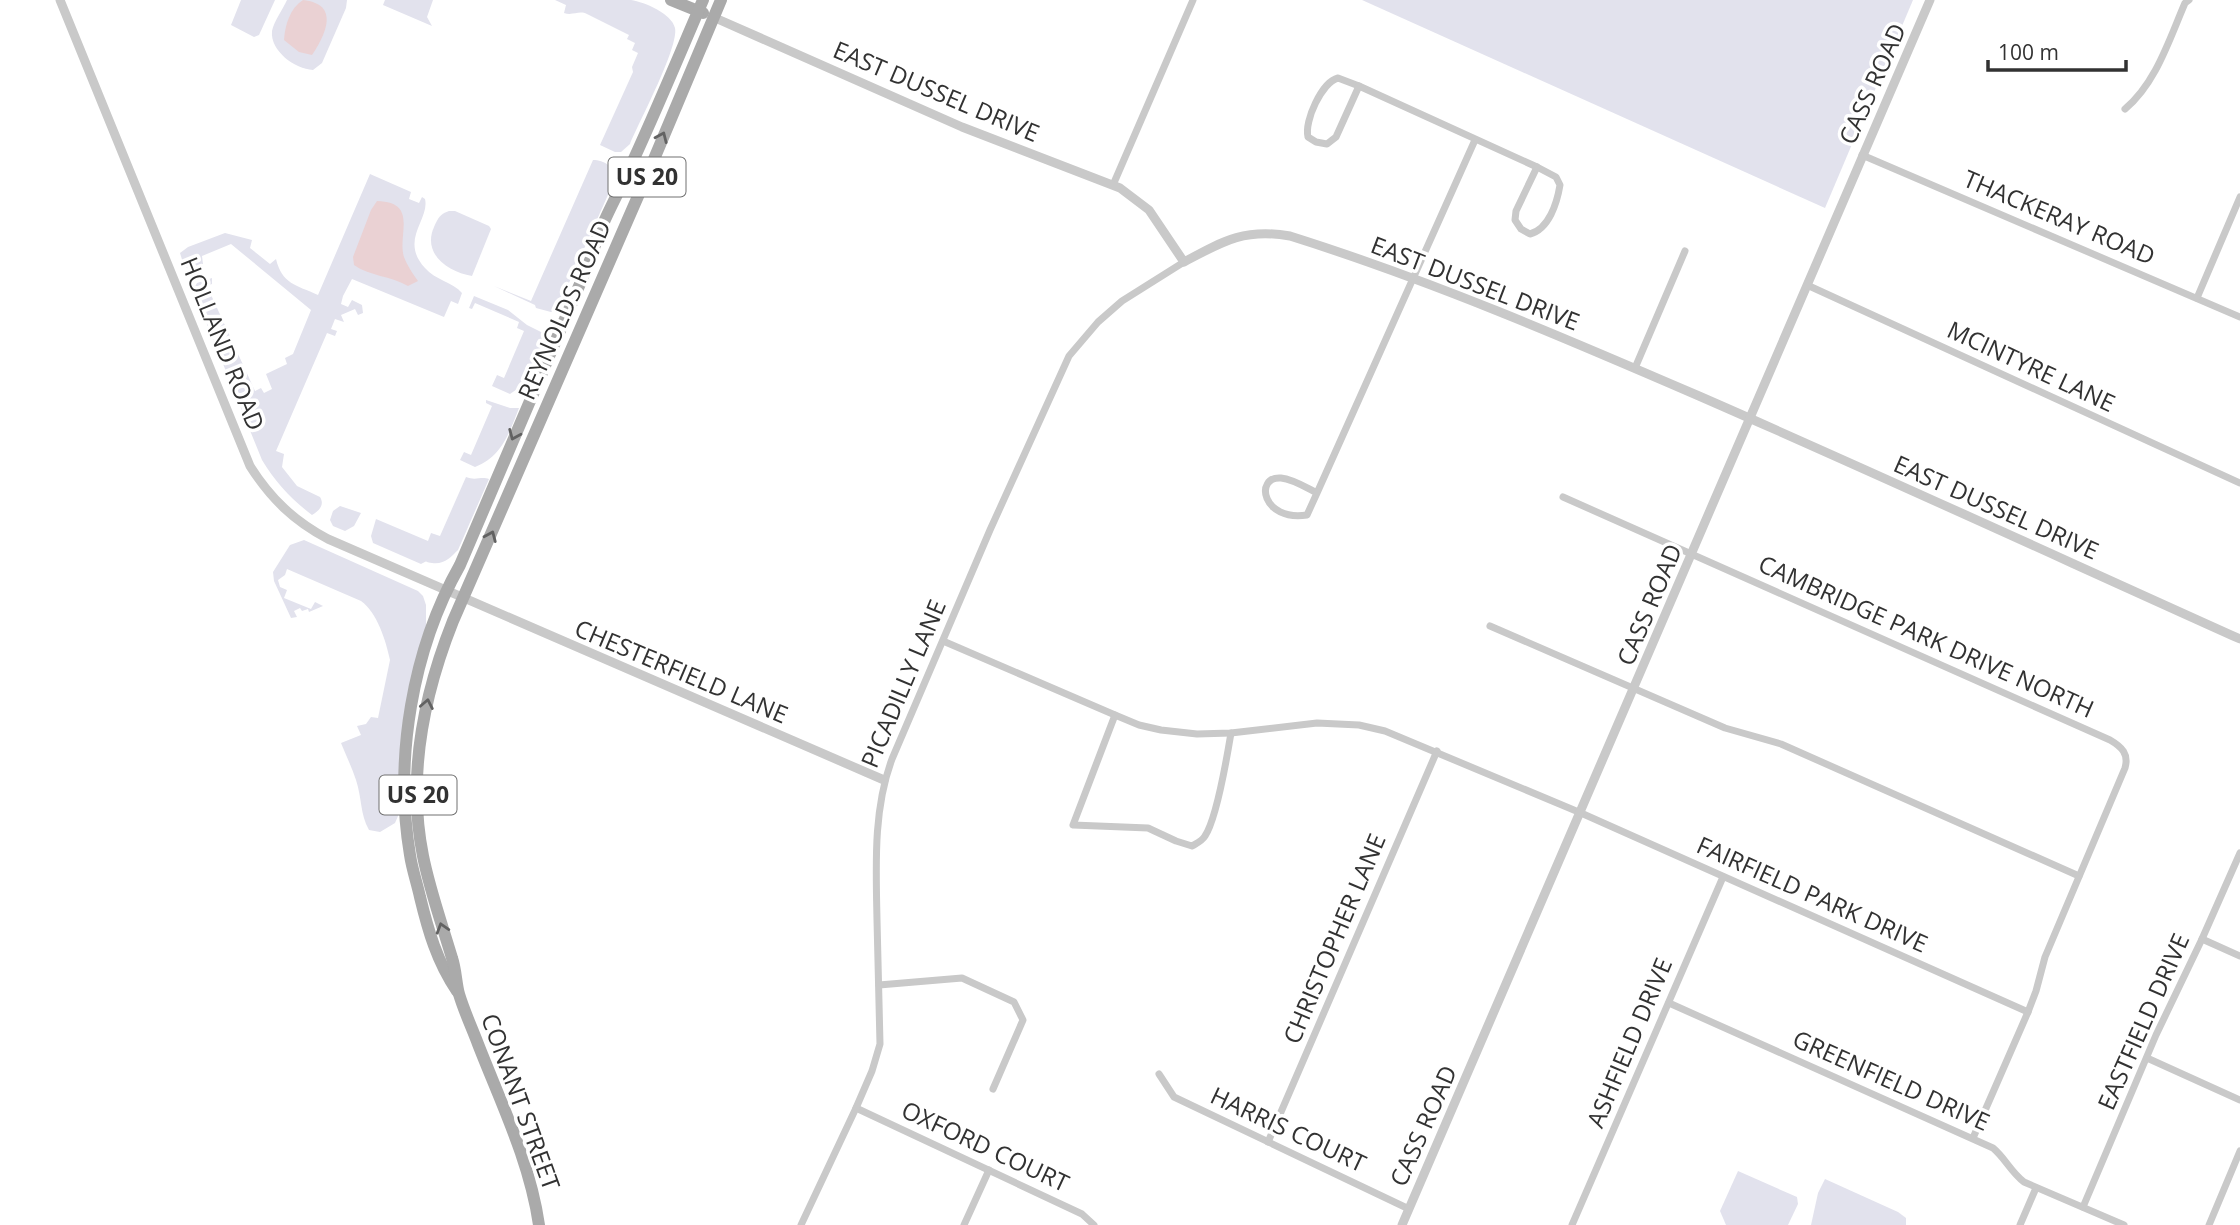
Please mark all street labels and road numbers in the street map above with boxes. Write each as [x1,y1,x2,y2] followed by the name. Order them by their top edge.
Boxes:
[1830,18,1913,149] street label: CASS ROAD
[828,32,1045,149] street label: EAST DUSSEL DRIVE
[608,158,686,196] road number: US 20
[1959,161,2160,272] street label: THACKERAY ROAD
[509,214,618,405] street label: REYNOLDS ROAD
[1366,228,1585,338] street label: EAST DUSSEL DRIVE
[174,252,273,435] street label: HOLLAND ROAD
[1942,312,2121,419] street label: MCINTYRE LANE
[1889,447,2104,567] street label: EAST DUSSEL DRIVE
[1608,539,1689,670] street label: CASS ROAD
[1754,547,2100,725] street label: CAMBRIDGE PARK DRIVE NORTH
[852,594,953,772] street label: PICADILLY LANE
[570,611,793,730] street label: CHESTERFIELD LANE
[380,776,457,814] road number: US 20
[1274,828,1393,1048] street label: CHRISTOPHER LANE
[1692,828,1933,959] street label: FAIRFIELD PARK DRIVE
[2089,928,2196,1115] street label: EASTFIELD DRIVE
[1578,953,1679,1132] street label: ASHFIELD DRIVE
[474,1009,569,1194] street label: CONANT STREET
[1788,1021,1995,1138] street label: GREENFIELD DRIVE
[1381,1060,1464,1191] street label: CASS ROAD
[1206,1078,1372,1179] street label: HARRIS COURT
[896,1092,1075,1199] street label: OXFORD COURT

